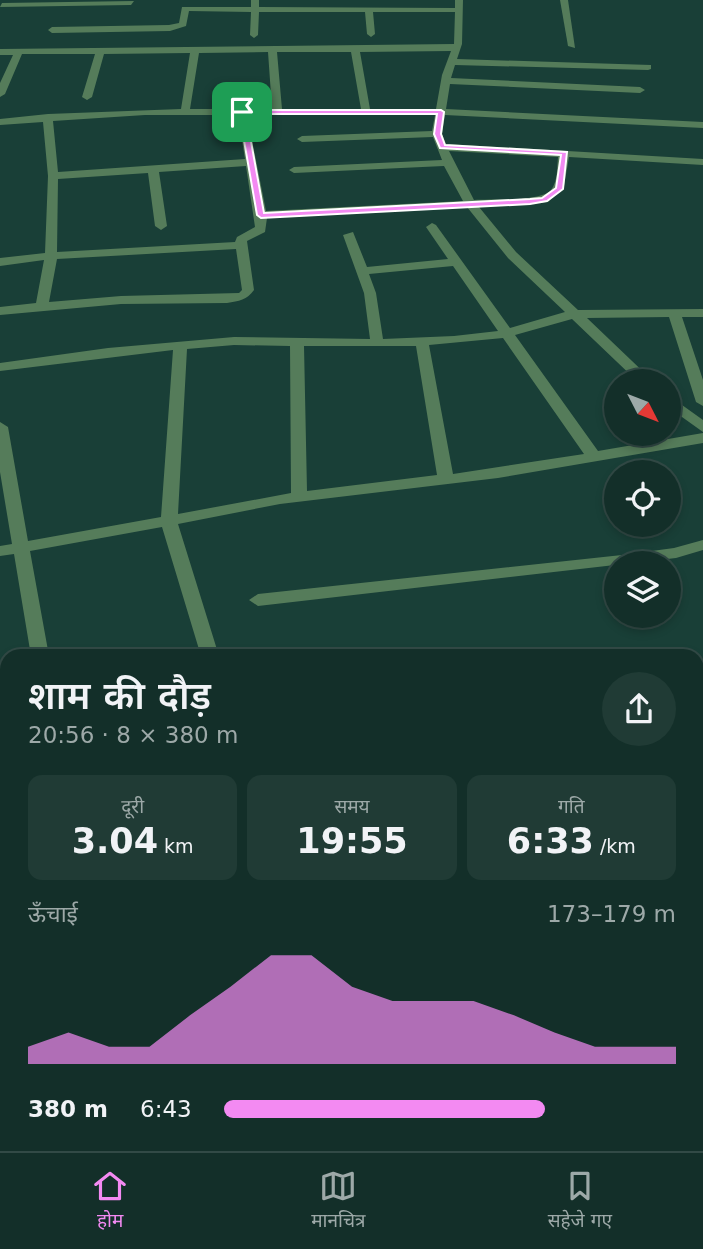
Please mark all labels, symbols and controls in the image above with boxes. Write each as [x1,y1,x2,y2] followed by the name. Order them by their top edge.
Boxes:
[212,82,272,142] pin
[223,93,261,131] icon: arrive
[604,369,681,446] north arrow
[604,369,681,628] map controls
[604,460,681,537] button: locate
[604,551,681,628] button: layers
[602,672,676,746] button: share
[28,674,211,718] text: शाम की दौड़
[28,722,238,748] text: 20:56 · 8 × 380 m
[121,795,144,817] text: दूरी
[334,795,370,817] text: समय
[558,795,585,817] text: गति
[72,821,158,861] text: 3.04
[296,821,408,861] text: 19:55
[507,821,594,861] text: 6:33
[158,835,194,857] text: km
[594,835,636,857] text: /km
[28,901,78,927] text: ऊँचाई
[547,901,676,927] text: 173–179 m
[28,1096,108,1122] text: 380 m
[140,1096,192,1122] text: 6:43
[91,1167,129,1235] tab: होम
[311,1167,366,1235] tab: मानचित्र
[548,1167,612,1235] tab: सहेजे गए

